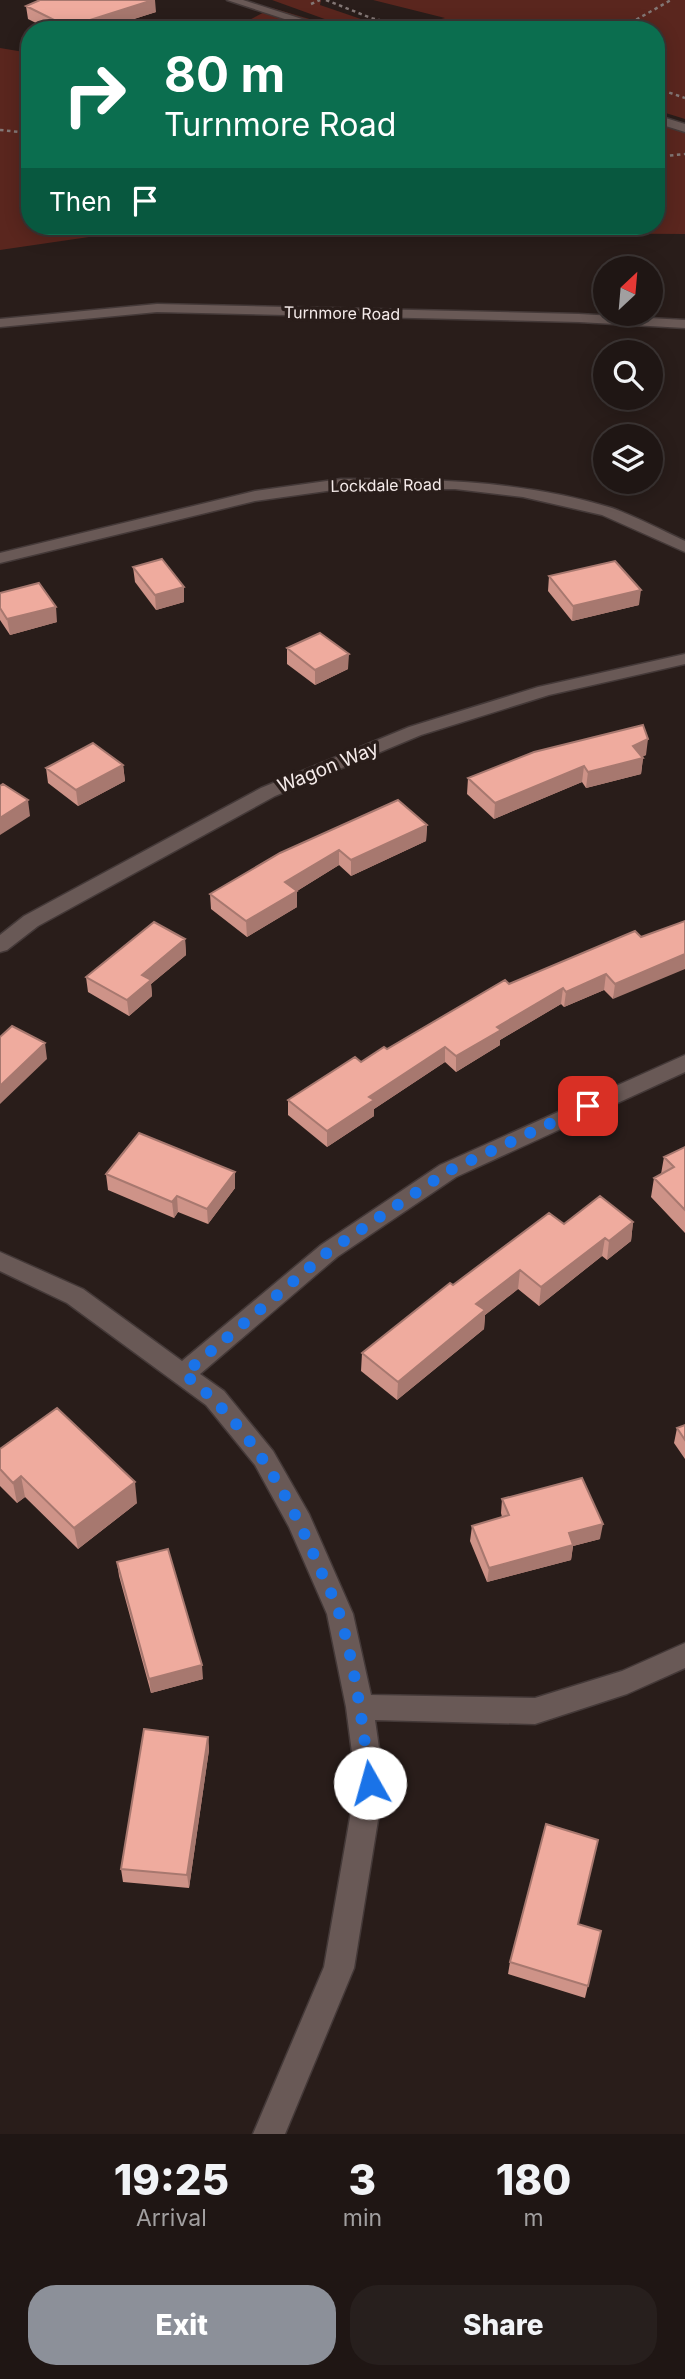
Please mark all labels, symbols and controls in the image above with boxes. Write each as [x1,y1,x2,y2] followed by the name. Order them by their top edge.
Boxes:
[164,45,285,104] text: 80 m
[49,49,140,140] icon: right
[164,105,396,144] text: Turnmore Road
[126,182,164,220] icon: arrive
[49,186,112,217] text: Then
[593,256,663,326] north arrow
[593,256,663,494] map controls
[284,302,400,324] street label: Turnmore Road
[593,340,663,410] button: search
[593,424,663,494] button: layers
[330,474,442,496] street label: Lockdale Road
[274,736,382,798] street label: Wagon Way
[558,1076,618,1136] pin
[569,1087,607,1125] icon: arrive
[333,1746,407,1820] position arrow
[114,2154,229,2205] text: 19:25
[349,2154,376,2205] text: 3
[496,2154,571,2205] text: 180
[136,2204,207,2232] text: Arrival
[343,2204,382,2232] text: min
[523,2204,544,2232] text: m
[28,2285,336,2365] button: Exit
[350,2285,657,2365] button: Share

